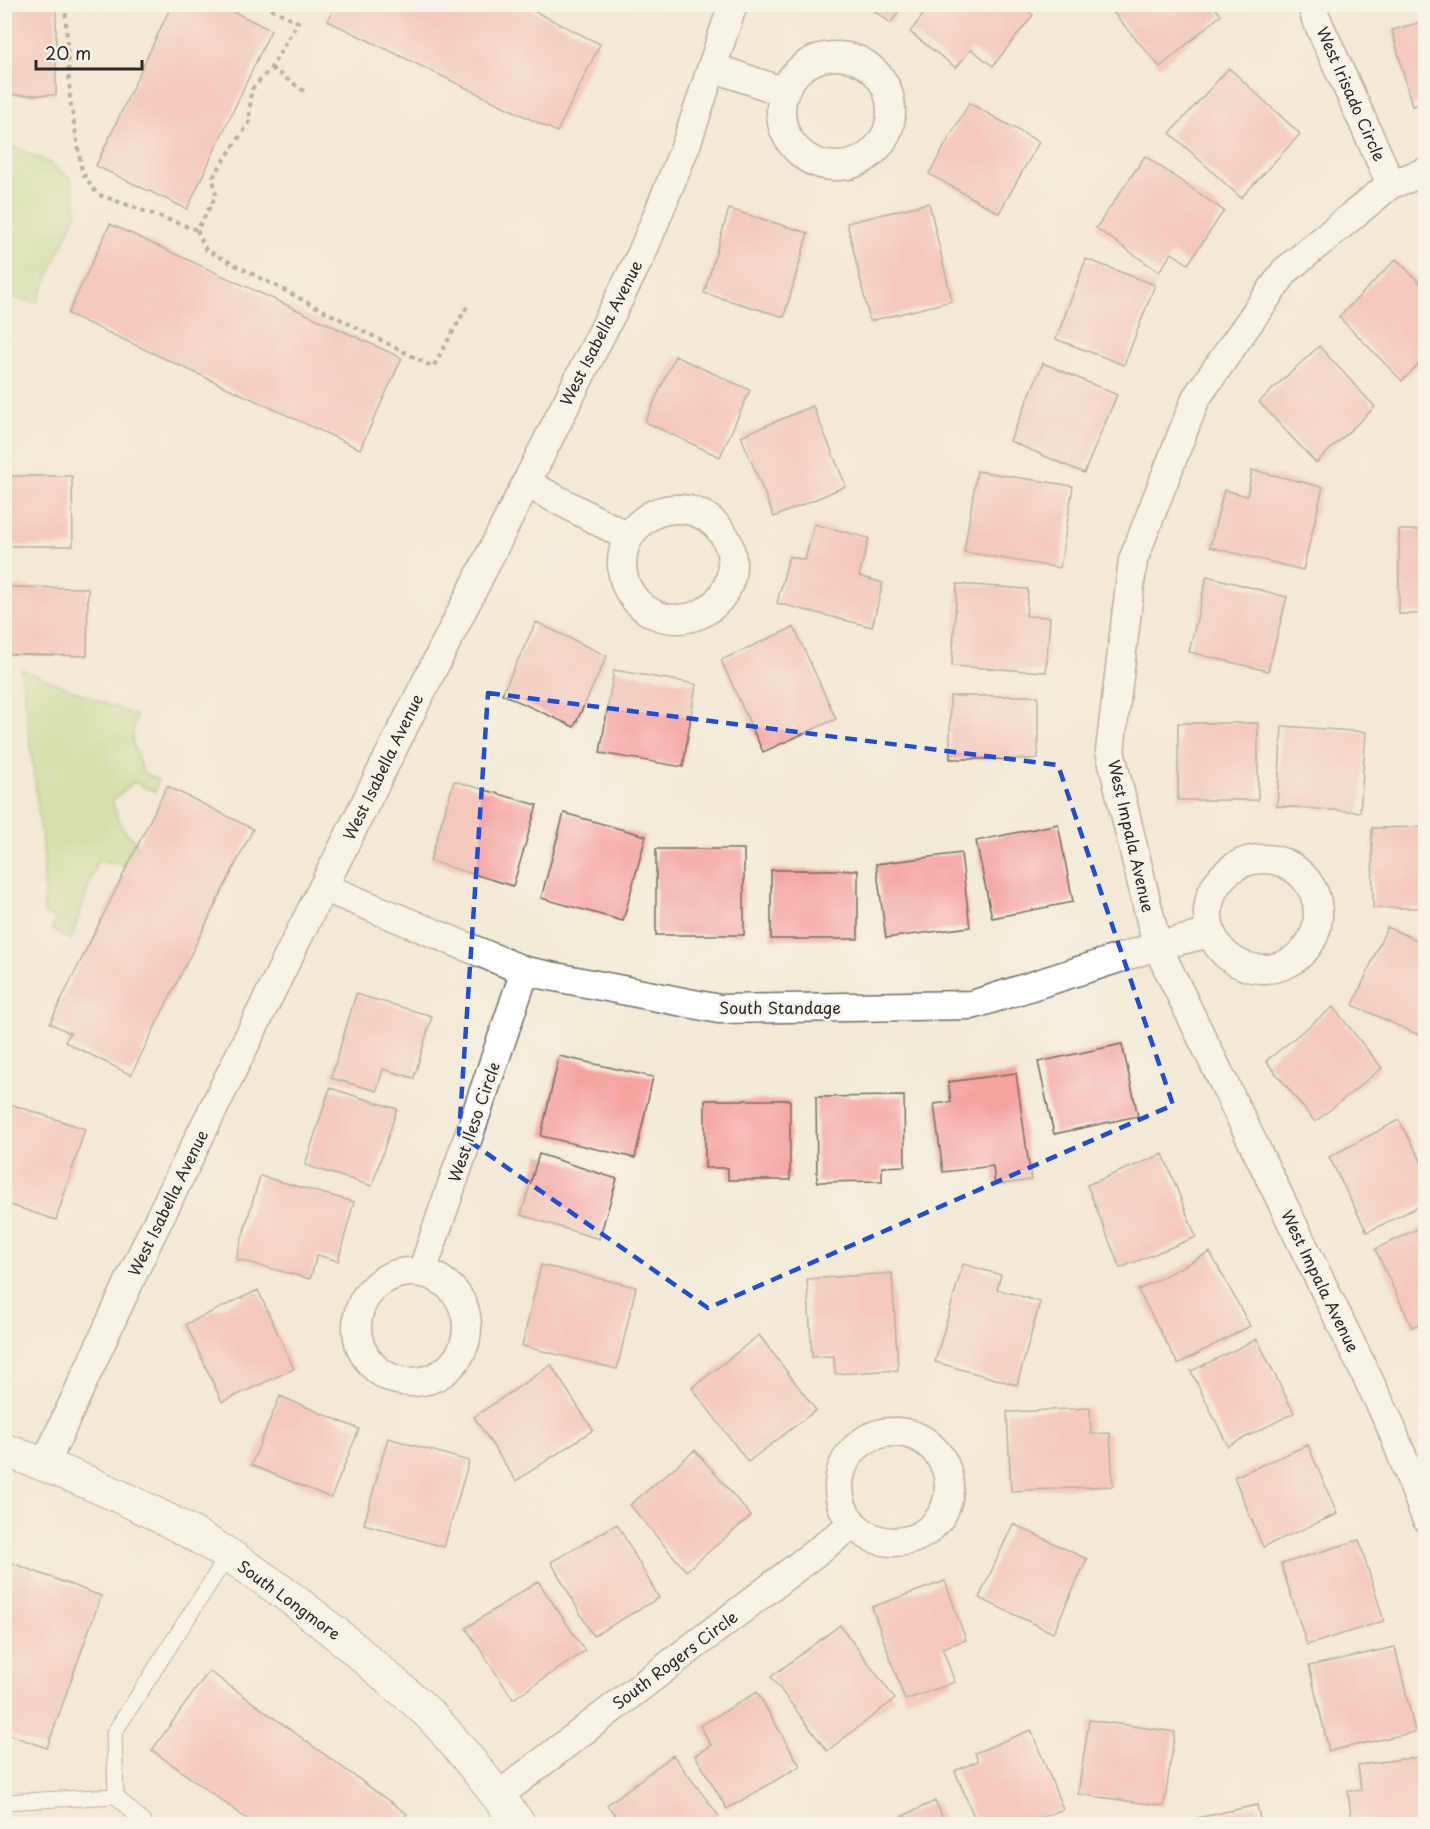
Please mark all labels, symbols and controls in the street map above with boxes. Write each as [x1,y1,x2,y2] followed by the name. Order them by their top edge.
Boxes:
[1311,22,1392,165] street label: West Irisado Circle
[36,33,142,71] scale bar
[45,39,91,66] text: 20 m
[553,255,647,409] street label: West Isabella Avenue
[336,689,428,844] street label: West Isabella Avenue
[1103,757,1161,915] street label: West Impala Avenue
[719,995,841,1019] street label: South Standage
[441,1058,505,1185] street label: West Ileso Circle
[121,1125,213,1280] street label: West Isabella Avenue
[1276,1205,1366,1356] street label: West Impala Avenue
[233,1554,346,1645] street label: South Longmore
[607,1604,742,1714] street label: South Rogers Circle

